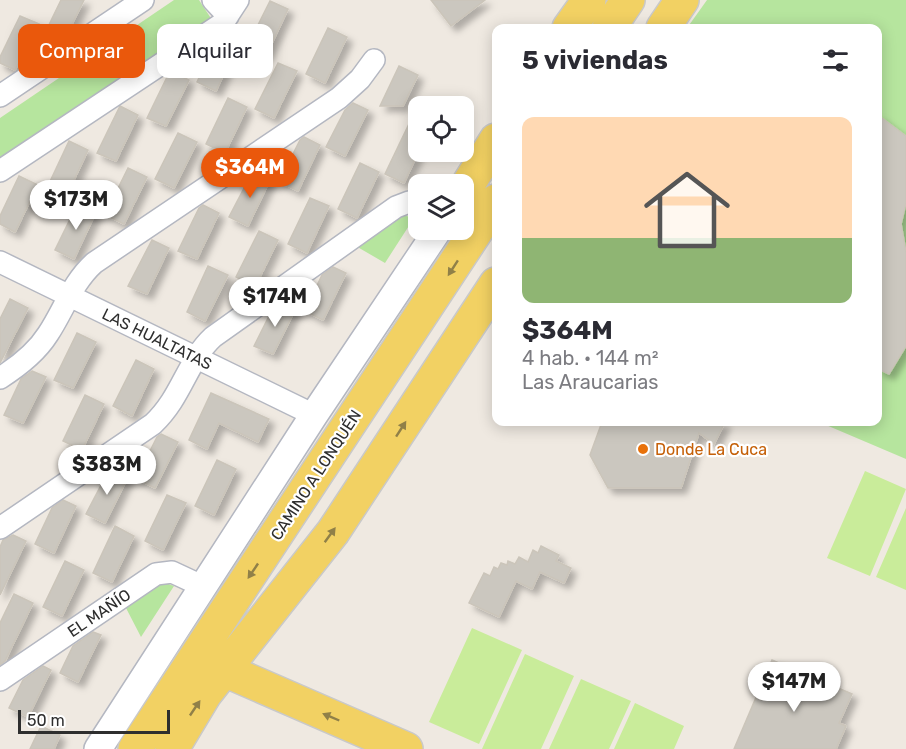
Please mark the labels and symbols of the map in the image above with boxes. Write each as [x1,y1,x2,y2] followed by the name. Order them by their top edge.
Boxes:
[208,148,292,199] pin: $364M
[34,180,118,231] pin: $173M
[448,260,459,276] one-way arrow
[233,277,317,328] pin: $174M
[99,304,215,374] street label: LAS HUALTATAS
[267,406,365,544] street label: CAMINO A LONQUÉN
[396,421,407,438] one-way arrow
[655,440,767,459] place label: Donde La Cuca
[636,442,650,456] marker: Donde La Cuca
[65,445,149,496] pin: $383M
[324,528,336,544] one-way arrow
[248,563,259,579] one-way arrow
[64,585,134,641] street label: EL MAÑÍO
[752,662,836,713] pin: $147M
[189,701,201,717] one-way arrow
[18,707,170,734] scale bar
[322,712,340,721] one-way arrow

